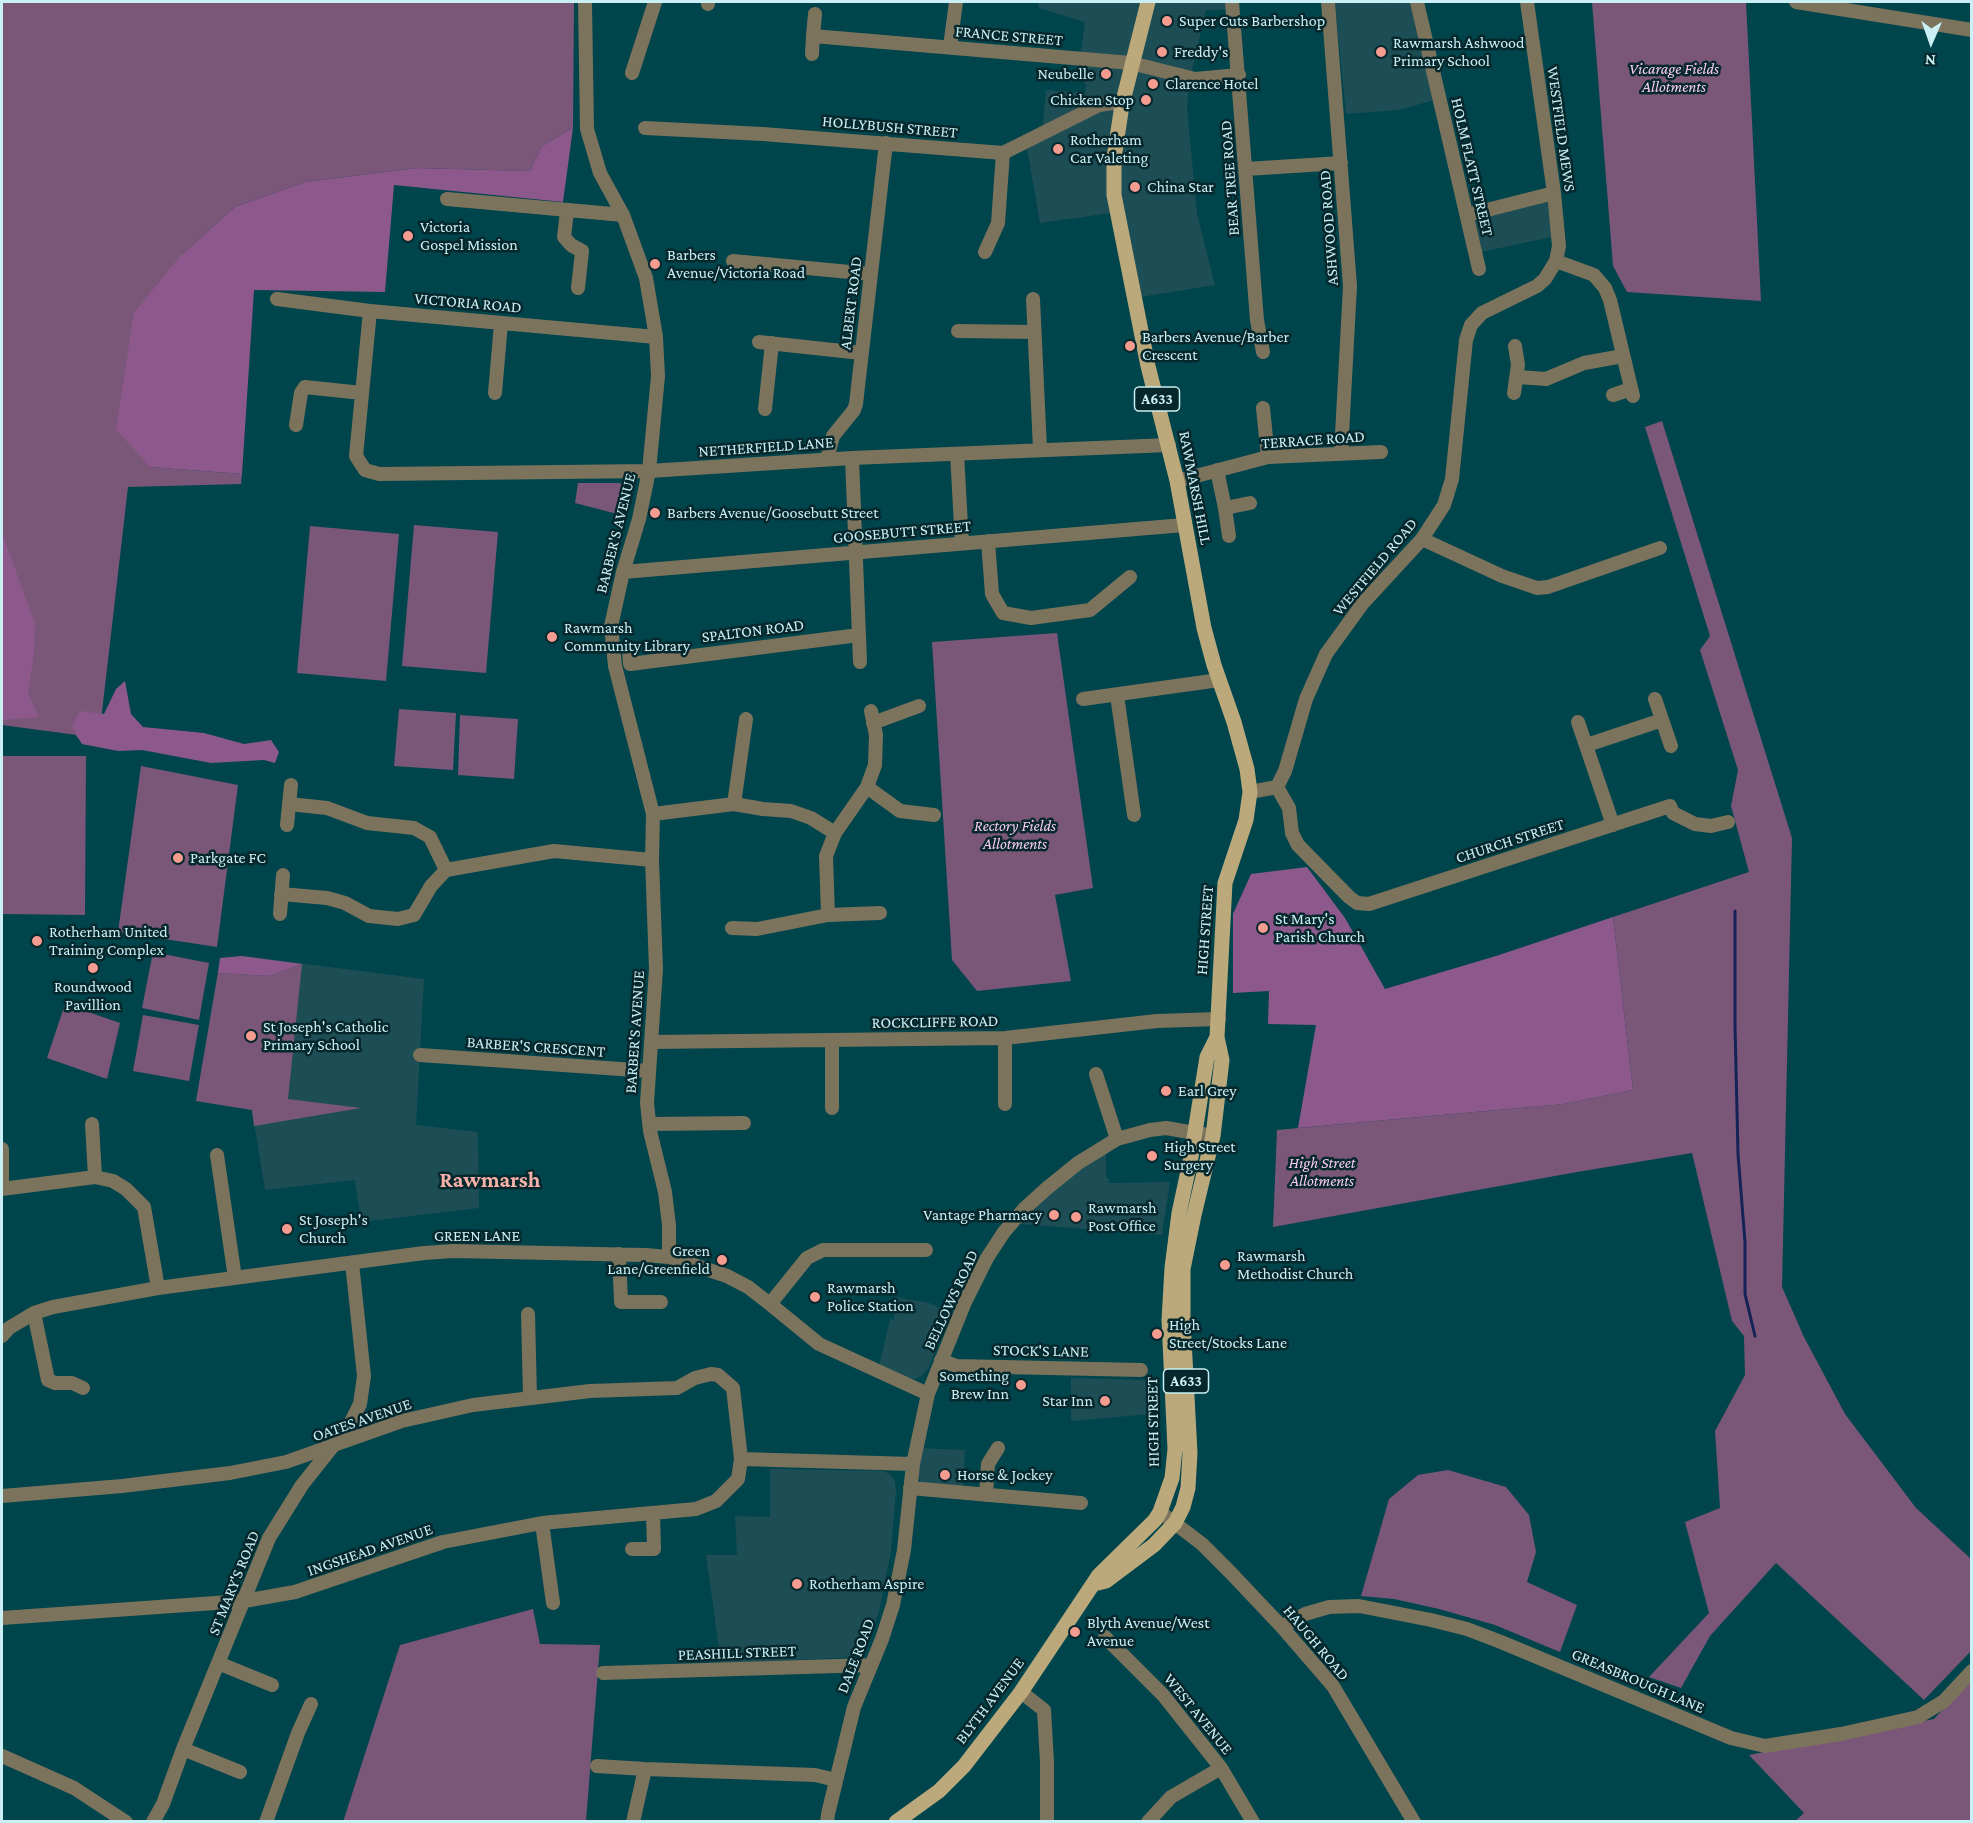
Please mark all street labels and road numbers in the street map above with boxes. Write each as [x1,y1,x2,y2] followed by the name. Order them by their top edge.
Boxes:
[954,22,1064,50] street label: FRANCE STREET
[1543,65,1579,193] street label: WESTFIELD MEWS
[1447,96,1497,238] street label: HOLM FLATT STREET
[821,112,959,142] street label: HOLLYBUSH STREET
[1216,120,1244,236] street label: BEAR TREE ROAD
[1315,170,1343,286] street label: ASHWOOD ROAD
[836,255,866,351] street label: ALBERT ROAD
[414,289,522,317] street label: VICTORIA ROAD
[1134,387,1180,411] road number: A633
[1261,427,1365,453] street label: TERRACE ROAD
[1175,430,1215,546] street label: RAWMARSH HILL
[698,433,834,461] street label: NETHERFIELD LANE
[592,471,640,595] street label: BARBER'S AVENUE
[1329,514,1421,620] street label: WESTFIELD ROAD
[832,516,972,548] street label: GOOSEBUTT STREET
[701,615,805,647] street label: SPALTON ROAD
[1453,814,1567,868] street label: CHURCH STREET
[1192,884,1218,976] street label: HIGH STREET
[621,970,649,1094] street label: BARBER'S AVENUE
[871,1011,999,1033] street label: ROCKCLIFFE ROAD
[466,1033,606,1061] street label: BARBER'S CRESCENT
[434,1226,520,1246] street label: GREEN LANE
[919,1247,983,1353] street label: BELLOWS ROAD
[993,1341,1089,1361] street label: STOCK'S LANE
[1164,1369,1208,1393] road number: A633
[1143,1377,1163,1467] street label: HIGH STREET
[310,1394,414,1446] street label: OATES AVENUE
[305,1520,435,1580] street label: INGSHEAD AVENUE
[204,1528,264,1638] street label: ST MARY'S ROAD
[1279,1601,1353,1685] street label: HAUGH ROAD
[833,1616,879,1696] street label: DALE ROAD
[677,1641,797,1665] street label: PEASHILL STREET
[1569,1644,1707,1718] street label: GREASBROUGH LANE
[951,1654,1029,1748] street label: BLYTH AVENUE
[1159,1670,1237,1758] street label: WEST AVENUE

